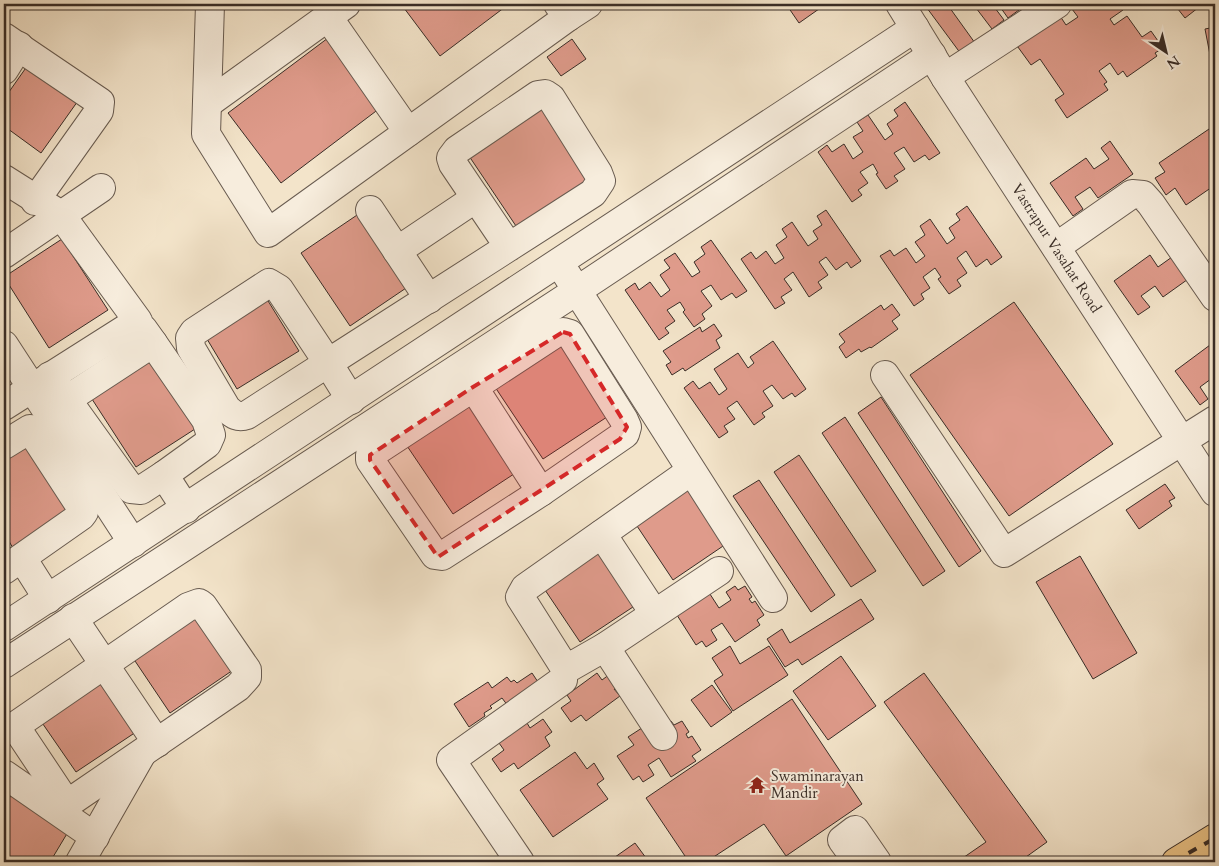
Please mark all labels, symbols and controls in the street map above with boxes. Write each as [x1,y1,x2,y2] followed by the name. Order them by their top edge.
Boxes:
[1142,28,1192,78] north arrow
[1163,51,1184,74] text: N
[1007,180,1106,317] street label: Vastrapur Vasahat Road
[771,766,864,803] place label: Swaminarayan Mandir
[747,775,767,795] temple icon: Swaminarayan Mandir

